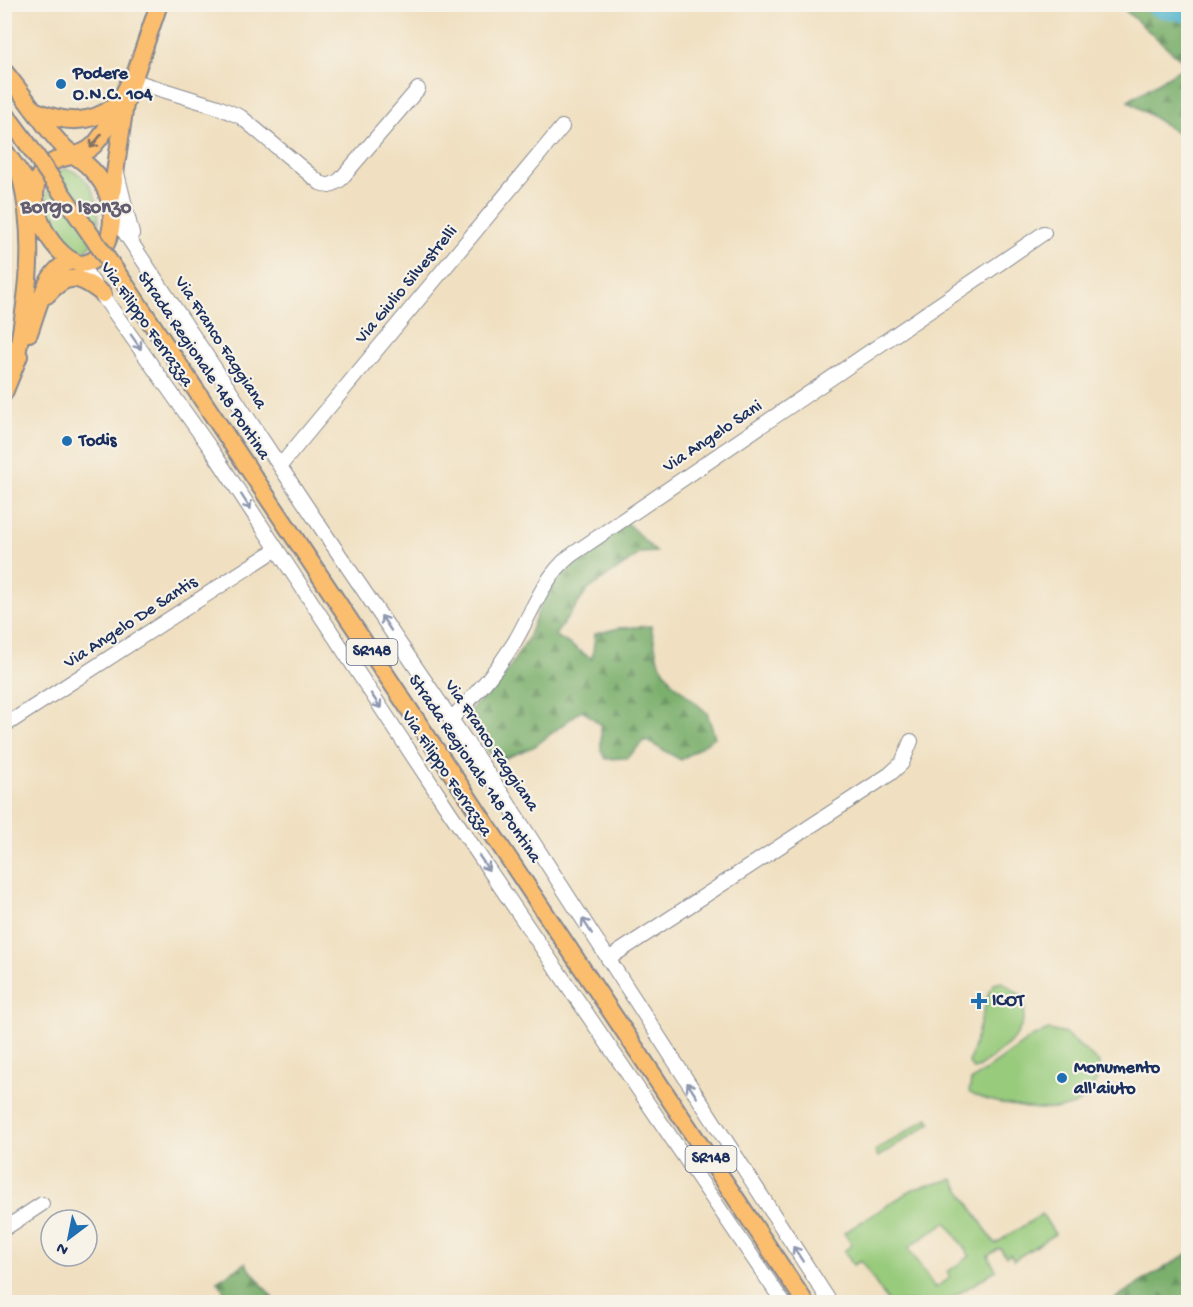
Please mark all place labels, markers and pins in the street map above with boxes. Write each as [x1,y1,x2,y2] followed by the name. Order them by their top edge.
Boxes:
[72,64,153,106] place label: Podere O.N.C. 104
[54,77,68,91] marker: Podere O.N.C. 104
[77,431,118,452] place label: Todis
[60,434,74,448] marker: Todis
[992,991,1025,1012] place label: ICOT
[970,992,988,1010] marker: ICOT
[1073,1058,1161,1100] place label: Monumento all'aiuto
[1055,1071,1069,1085] marker: Monumento all'aiuto

